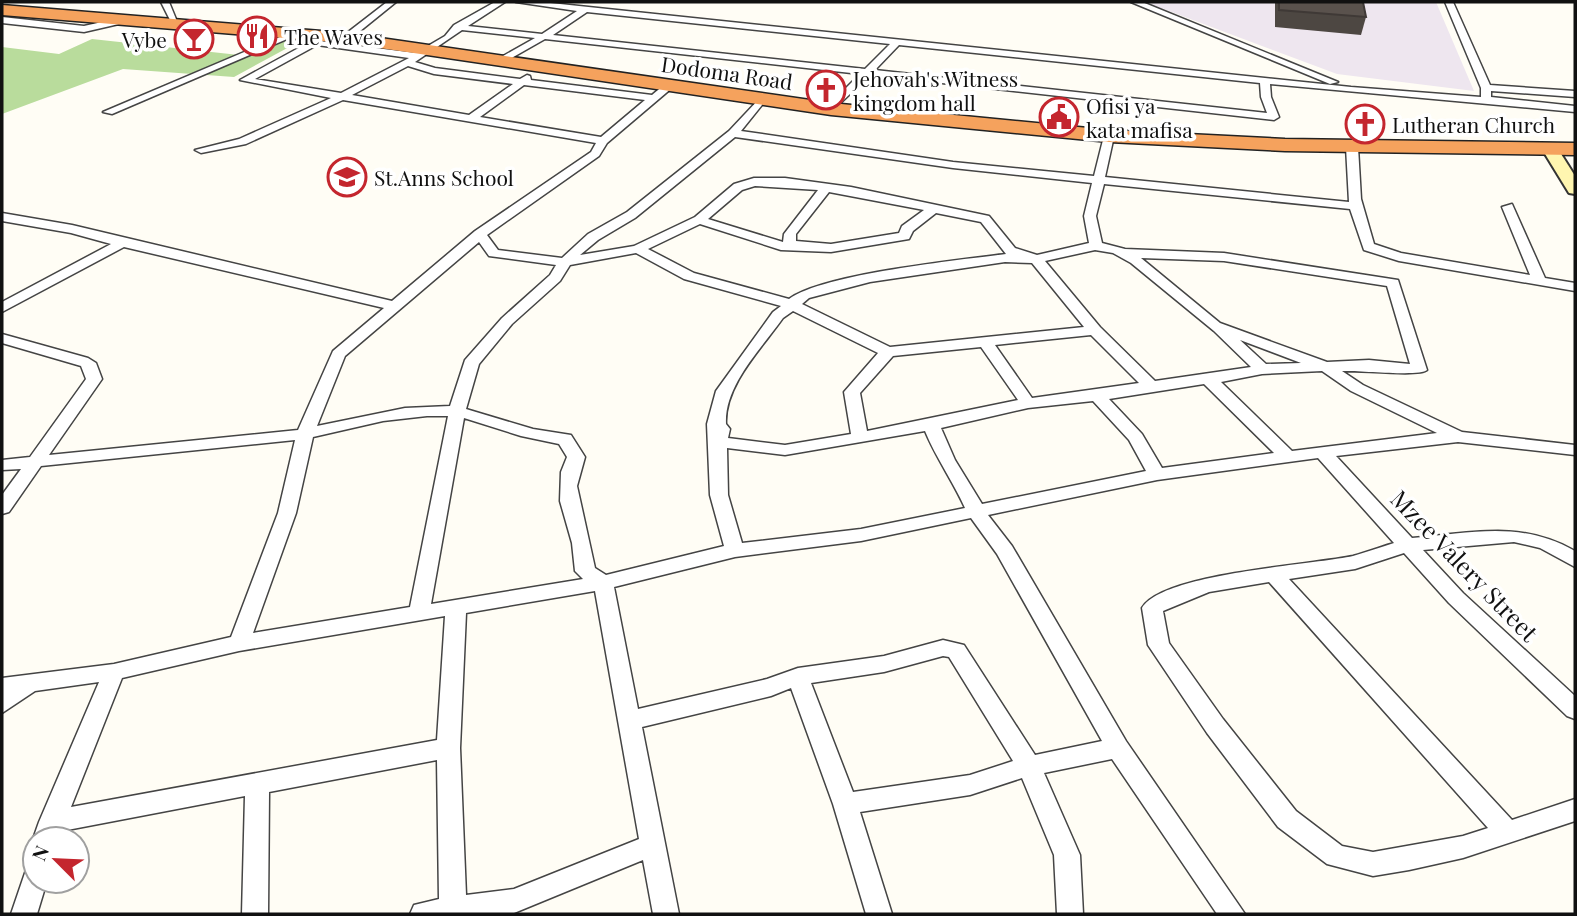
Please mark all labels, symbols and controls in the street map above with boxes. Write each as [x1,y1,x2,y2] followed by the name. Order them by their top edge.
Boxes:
[236,15,278,57] restaurant icon: The Waves
[173,18,215,60] bar icon: Vybe
[284,22,383,50] place label: The Waves
[121,25,167,53] place label: Vybe
[660,49,794,95] street label: Dodoma Road
[852,64,1018,116] place label: Jehovah's Witness kingdom hall
[805,69,847,111] church icon: Jehovah's Witness kingdom hall
[1086,91,1193,143] place label: Ofisi ya kata mafisa
[1038,96,1080,138] public building icon: Ofisi ya kata mafisa
[1344,103,1386,145] church icon: Lutheran Church
[1392,110,1556,138] place label: Lutheran Church
[326,156,368,198] school or university icon: St.Anns School
[374,163,514,191] place label: St.Anns School
[1384,482,1546,648] street label: Mzee Valery Street
[21,825,91,895] north arrow
[25,841,54,864] text: N

